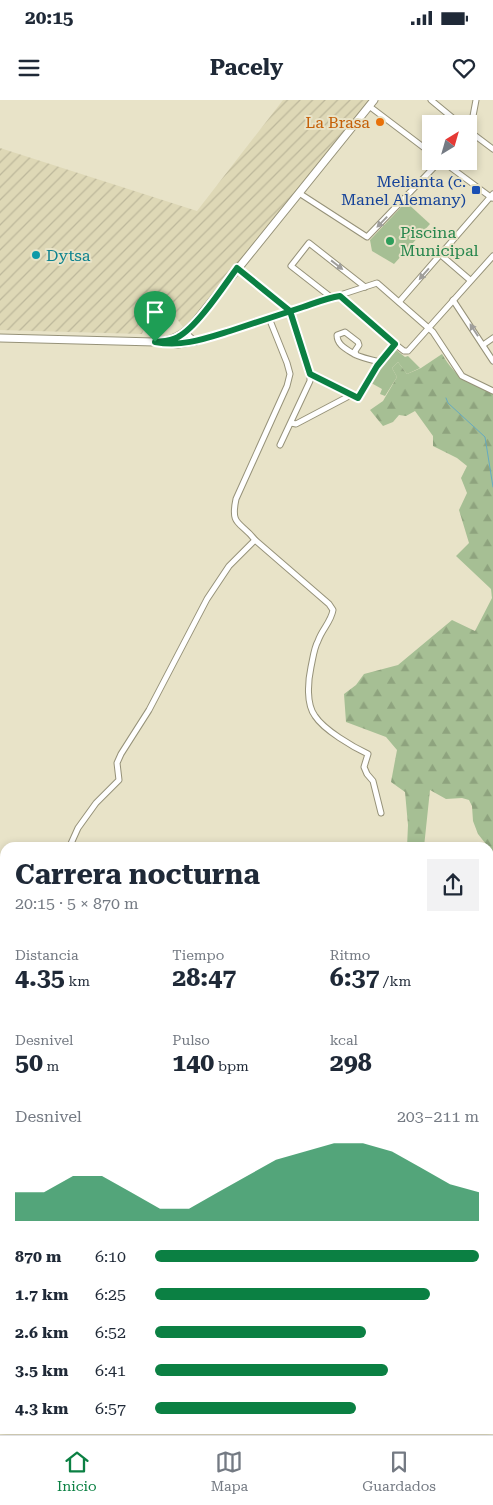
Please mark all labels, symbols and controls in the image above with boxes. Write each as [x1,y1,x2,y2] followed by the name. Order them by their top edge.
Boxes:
[25,6,74,29] text: 20:15
[15,54,43,82] icon: menu
[450,54,478,82] icon: heart
[210,55,283,80] text: Pacely
[305,113,370,132] place label: La Brasa
[422,115,478,170] north arrow
[422,115,477,170] map controls
[374,116,386,128] marker: La Brasa
[341,172,466,209] place label: Melianta (c. Manel Alemany)
[470,184,482,196] marker: Melianta (c. Manel Alemany)
[376,215,388,227] one-way arrow
[400,223,479,260] place label: Piscina Municipal
[384,235,396,247] marker: Piscina Municipal
[46,246,91,265] place label: Dytsa
[30,249,42,261] marker: Dytsa
[330,260,343,271] one-way arrow
[418,267,430,279] one-way arrow
[134,291,176,342] pin
[141,298,169,326] icon: arrive
[469,324,478,337] one-way arrow
[15,858,260,891] text: Carrera nocturna
[427,859,479,911] button: share
[15,894,139,913] text: 20:15 · 5 × 870 m
[15,947,79,963] text: Distancia
[172,947,224,963] text: Tiempo
[330,947,370,963] text: Ritmo
[15,963,65,992] text: 4.35
[172,963,236,992] text: 28:47
[330,963,379,992] text: 6:37
[65,973,90,989] text: km
[379,973,411,989] text: /km
[15,1032,73,1048] text: Desnivel
[172,1032,210,1048] text: Pulso
[330,1032,358,1048] text: kcal
[15,1048,43,1077] text: 50
[172,1048,214,1077] text: 140
[330,1048,372,1077] text: 298
[43,1058,59,1074] text: m
[214,1058,249,1074] text: bpm
[15,1107,82,1126] text: Desnivel
[397,1107,479,1126] text: 203–211 m
[15,1247,61,1266] text: 870 m
[95,1247,126,1266] text: 6:10
[15,1285,68,1304] text: 1.7 km
[95,1285,126,1304] text: 6:25
[15,1323,68,1342] text: 2.6 km
[95,1323,126,1342] text: 6:52
[15,1361,68,1380] text: 3.5 km
[95,1361,126,1380] text: 6:41
[15,1399,68,1418] text: 4.3 km
[95,1399,126,1418] text: 6:57
[57,1448,97,1494] tab: Inicio
[211,1448,248,1494] tab: Mapa
[362,1448,436,1494] tab: Guardados

